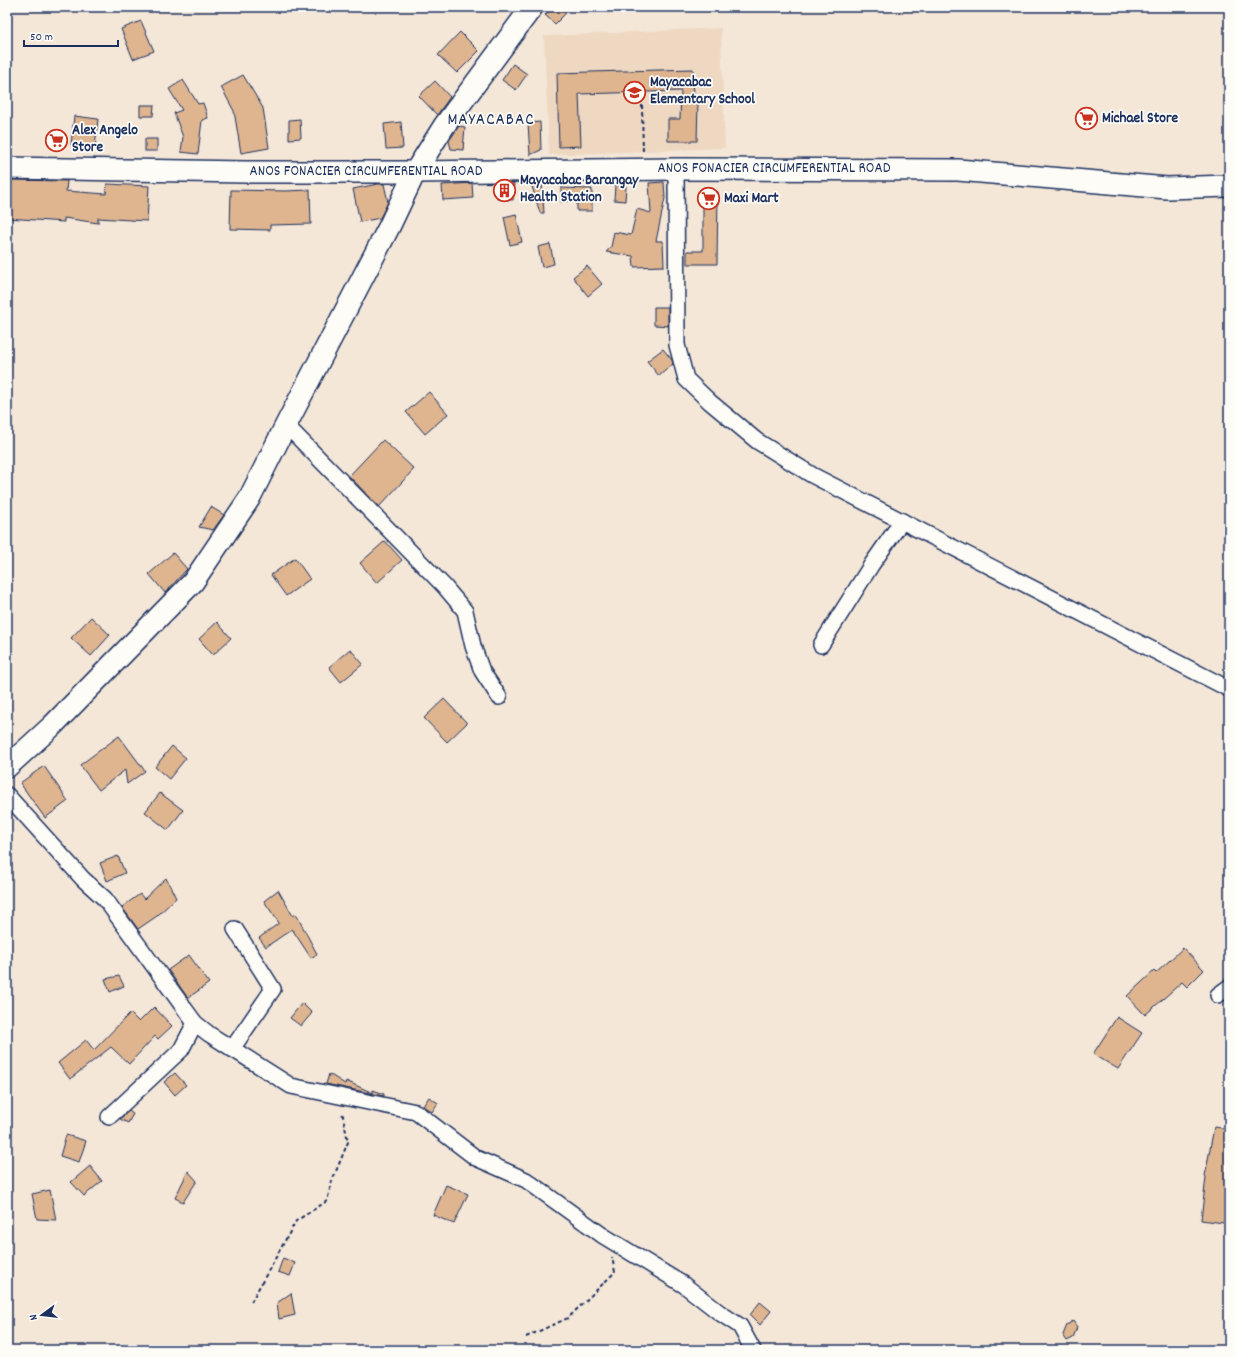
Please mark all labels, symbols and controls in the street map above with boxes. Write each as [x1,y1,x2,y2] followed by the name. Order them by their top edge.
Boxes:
[24,22,118,48] scale bar
[30,29,53,46] text: 50 m
[650,72,755,111] place label: Mayacabac Elementary School
[622,79,648,105] school or university icon: Mayacabac Elementary School
[1073,106,1099,132] supermarket icon: Michael Store
[1102,108,1178,130] place label: Michael Store
[447,109,535,133] district label: MAYACABAC
[72,120,138,159] place label: Alex Angelo Store
[44,127,70,153] supermarket icon: Alex Angelo Store
[658,158,891,180] street label: ANOS FONACIER CIRCUMFERENTIAL ROAD
[250,161,483,183] street label: ANOS FONACIER CIRCUMFERENTIAL ROAD
[520,170,639,209] place label: Mayacabac Barangay Health Station
[492,177,518,203] building icon: Mayacabac Barangay Health Station
[695,186,721,212] supermarket icon: Maxi Mart
[724,188,779,210] place label: Maxi Mart
[22,1295,62,1335] north arrow
[26,1312,43,1322] text: N

